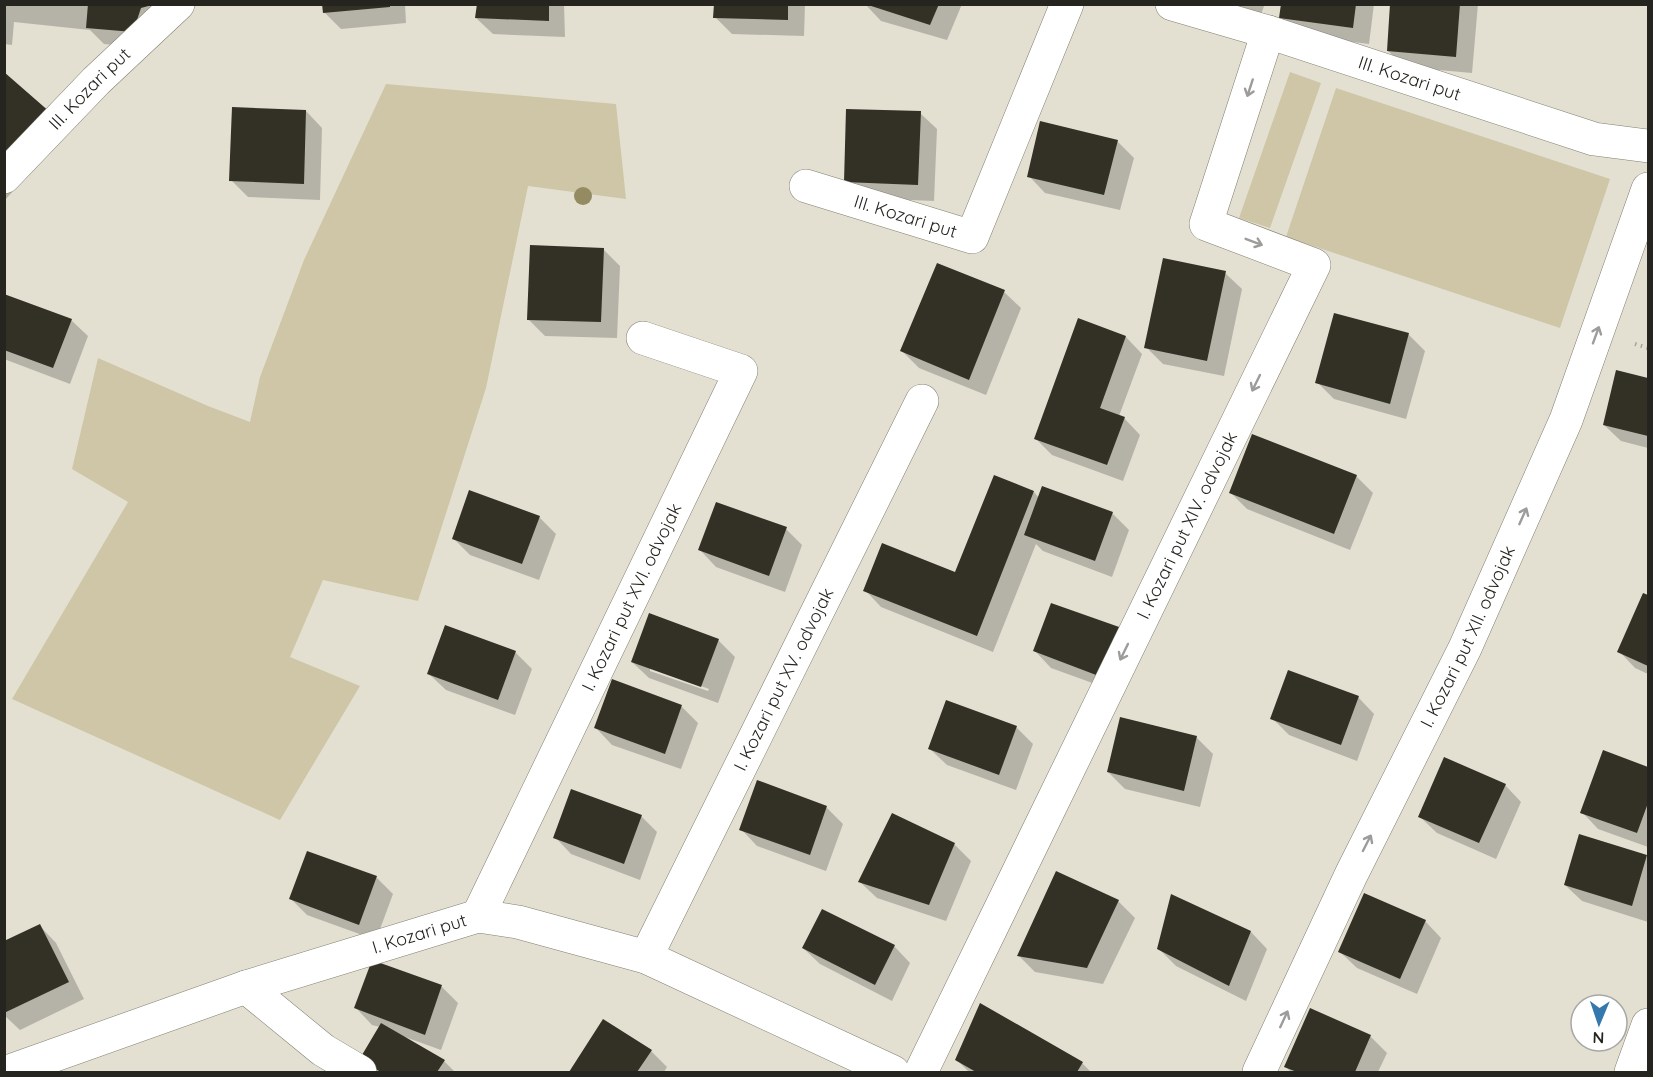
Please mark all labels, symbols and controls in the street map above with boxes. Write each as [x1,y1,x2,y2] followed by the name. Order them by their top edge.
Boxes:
[44,43,135,134] street label: III. Kozari put
[1355,50,1464,106] street label: III. Kozari put
[1244,78,1255,97] one-way arrow
[851,189,960,243] street label: III. Kozari put
[1244,237,1263,248] one-way arrow
[1592,326,1603,345] one-way arrow
[1250,373,1261,391] one-way arrow
[1131,428,1242,623] street label: I. Kozari put XIV. odvojak
[576,499,686,695] street label: I. Kozari put XVI. odvojak
[1518,507,1530,525] one-way arrow
[1415,542,1520,731] street label: I. Kozari put XII. odvojak
[728,584,838,774] street label: I. Kozari put XV. odvojak
[1118,643,1130,661] one-way arrow
[1362,835,1373,853] one-way arrow
[369,908,469,959] street label: I. Kozari put
[1569,993,1629,1053] north arrow
[1279,1011,1290,1029] one-way arrow
[1592,1028,1605,1048] text: N

